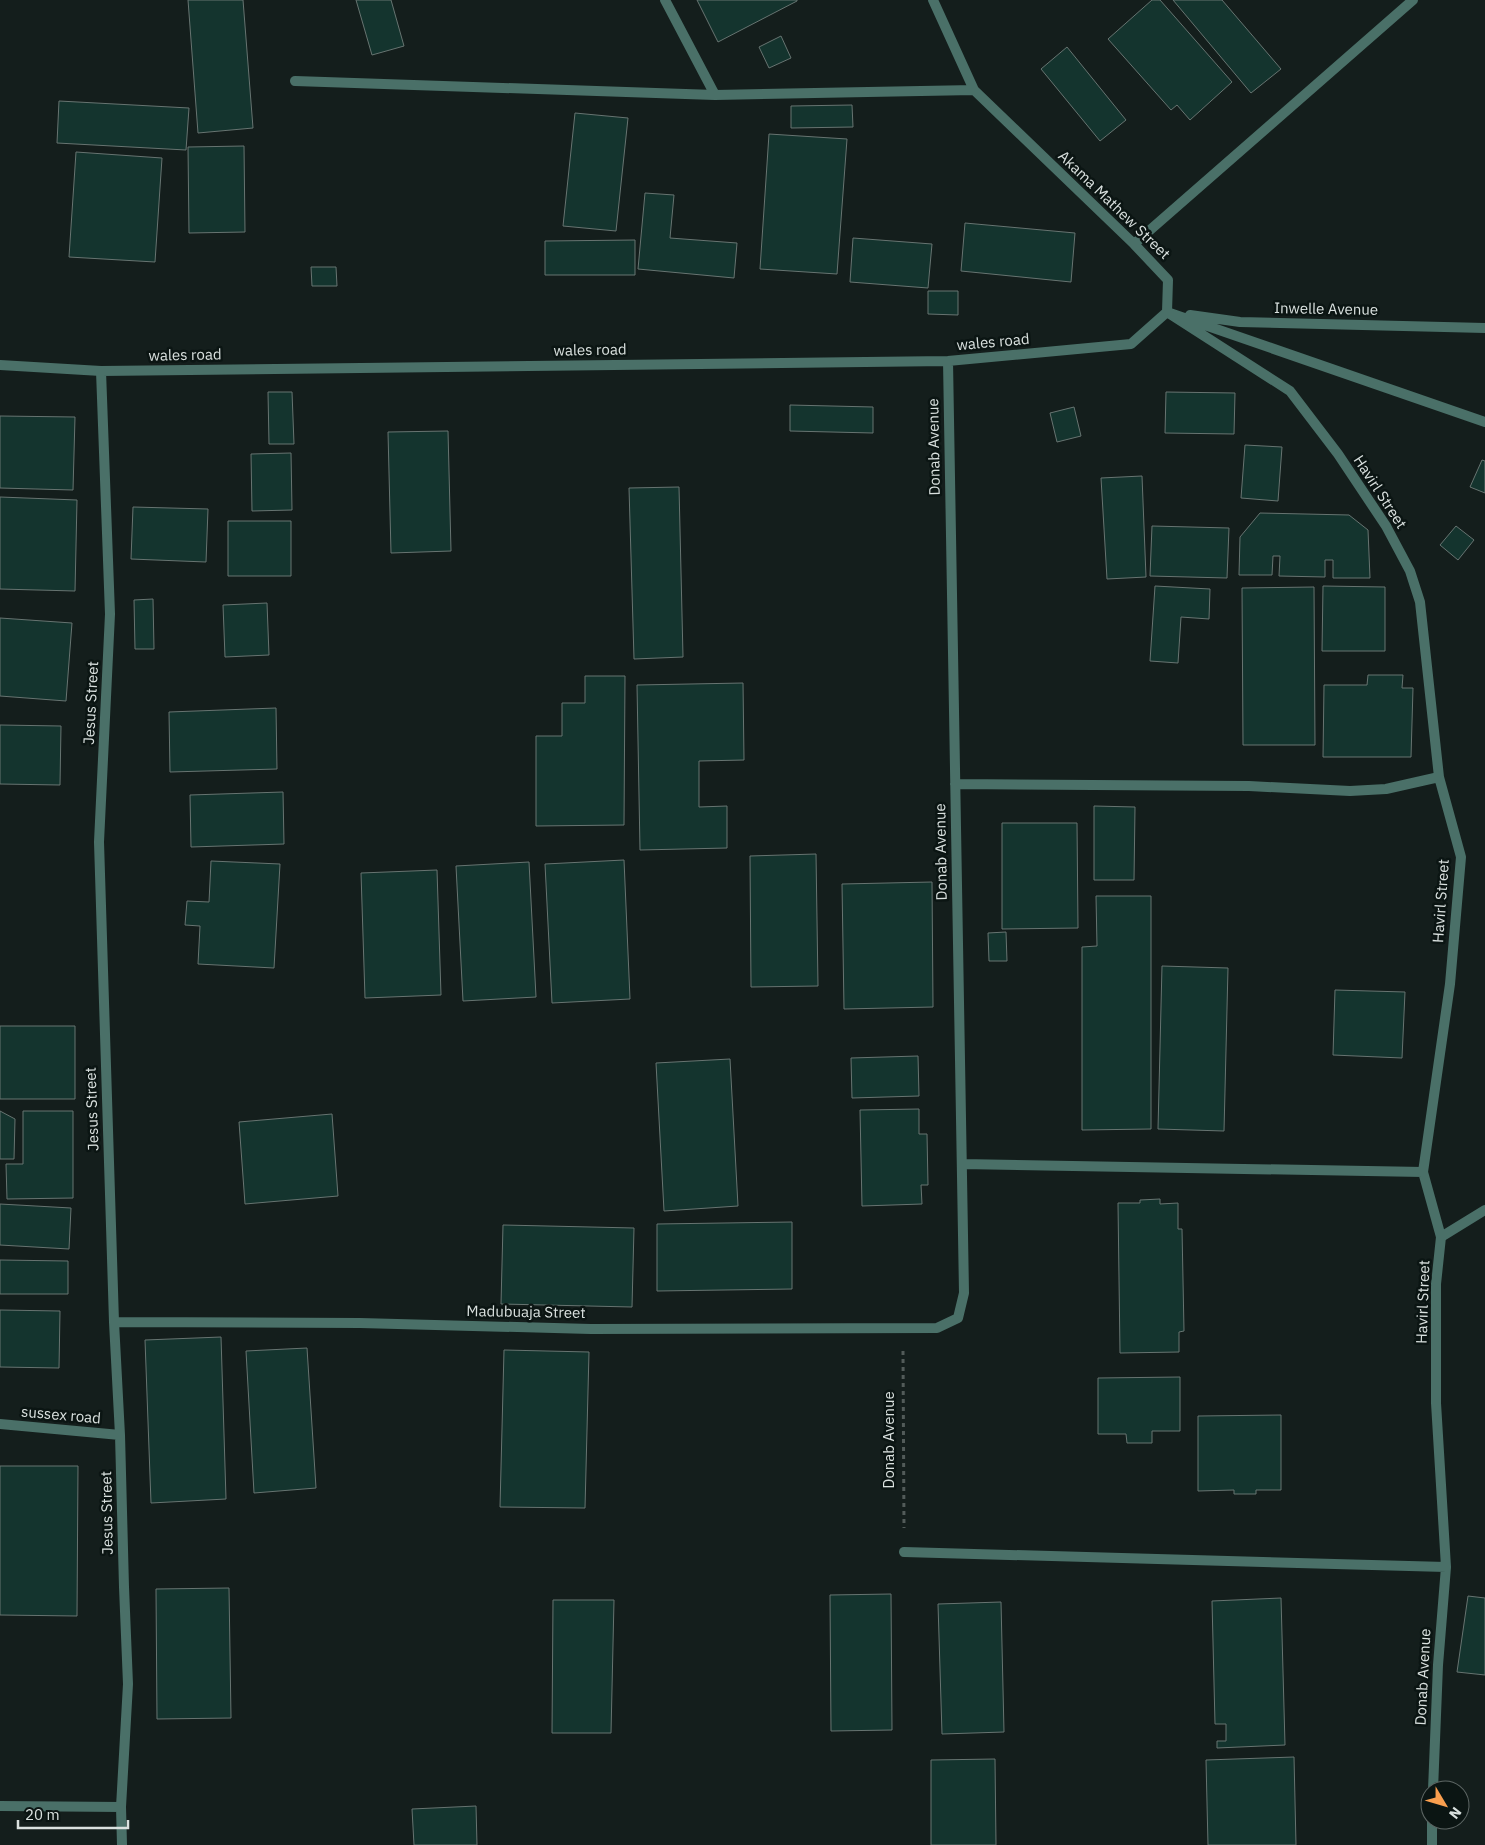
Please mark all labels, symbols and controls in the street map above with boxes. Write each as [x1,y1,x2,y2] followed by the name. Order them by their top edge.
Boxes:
[1054,146,1174,263] street label: Akama Mathew Street
[1274,298,1378,319] street label: Inwelle Avenue
[956,329,1030,354] street label: wales road
[553,339,627,360] street label: wales road
[148,344,222,365] street label: wales road
[923,398,944,496] street label: Donab Avenue
[1350,451,1411,532] street label: Havirl Street
[79,661,102,745] street label: Jesus Street
[930,803,951,901] street label: Donab Avenue
[1428,858,1453,943] street label: Havirl Street
[81,1067,102,1151] street label: Jesus Street
[1412,1260,1433,1344] street label: Havirl Street
[466,1301,586,1322] street label: Madubuaja Street
[879,1391,898,1489] street label: Donab Avenue
[20,1402,102,1427] street label: sussex road
[96,1471,117,1555] street label: Jesus Street
[1410,1628,1435,1726] street label: Donab Avenue
[1420,1780,1470,1830] north arrow
[18,1798,128,1830] scale bar
[1445,1803,1465,1823] text: N
[25,1805,60,1824] text: 20 m

